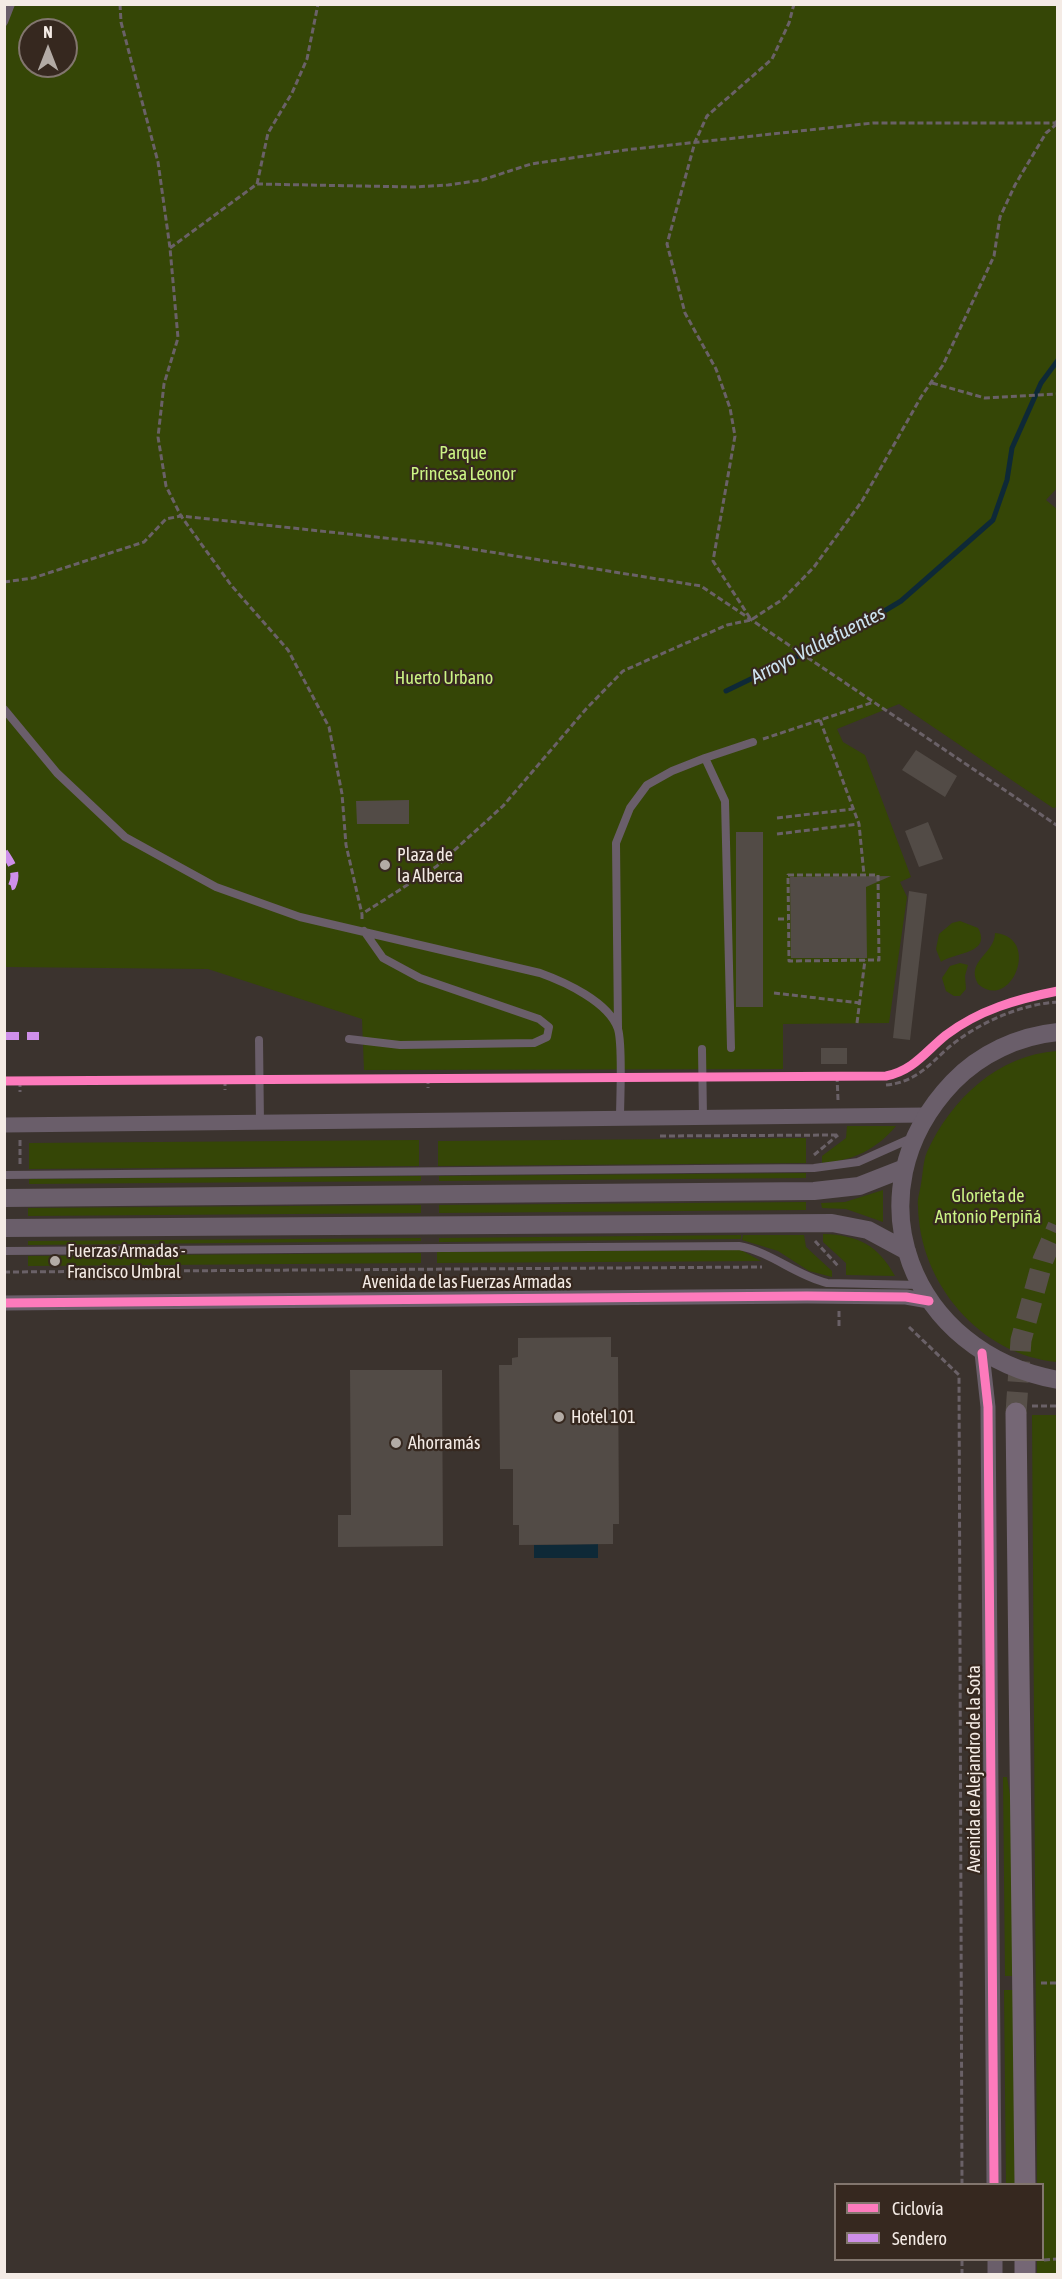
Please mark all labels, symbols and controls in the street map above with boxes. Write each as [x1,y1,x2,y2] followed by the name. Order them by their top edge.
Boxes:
[18,18,78,78] north arrow
[43,23,53,41] text: N
[410,442,516,484] park label: Parque Princesa Leonor
[747,601,889,689] water label: Arroyo Valdefuentes
[395,667,493,689] park label: Huerto Urbano
[397,844,463,886] place label: Plaza de la Alberca
[378,858,392,872] marker: Plaza de la Alberca
[935,1185,1041,1228] park label: Glorieta de Antonio Perpiñá
[67,1240,186,1282] place label: Fuerzas Armadas - Francisco Umbral
[48,1254,62,1268] marker: Fuerzas Armadas - Francisco Umbral
[362,1271,572,1293] street label: Avenida de las Fuerzas Armadas
[571,1406,636,1428] place label: Hotel 101
[552,1410,566,1424] marker: Hotel 101
[408,1432,480,1454] place label: Ahorramás
[389,1436,403,1450] marker: Ahorramás
[963,1665,985,1873] street label: Avenida de Alejandro de la Sota
[834,2183,1044,2261] legend
[892,2198,944,2219] text: Ciclovía
[892,2228,947,2249] text: Sendero

